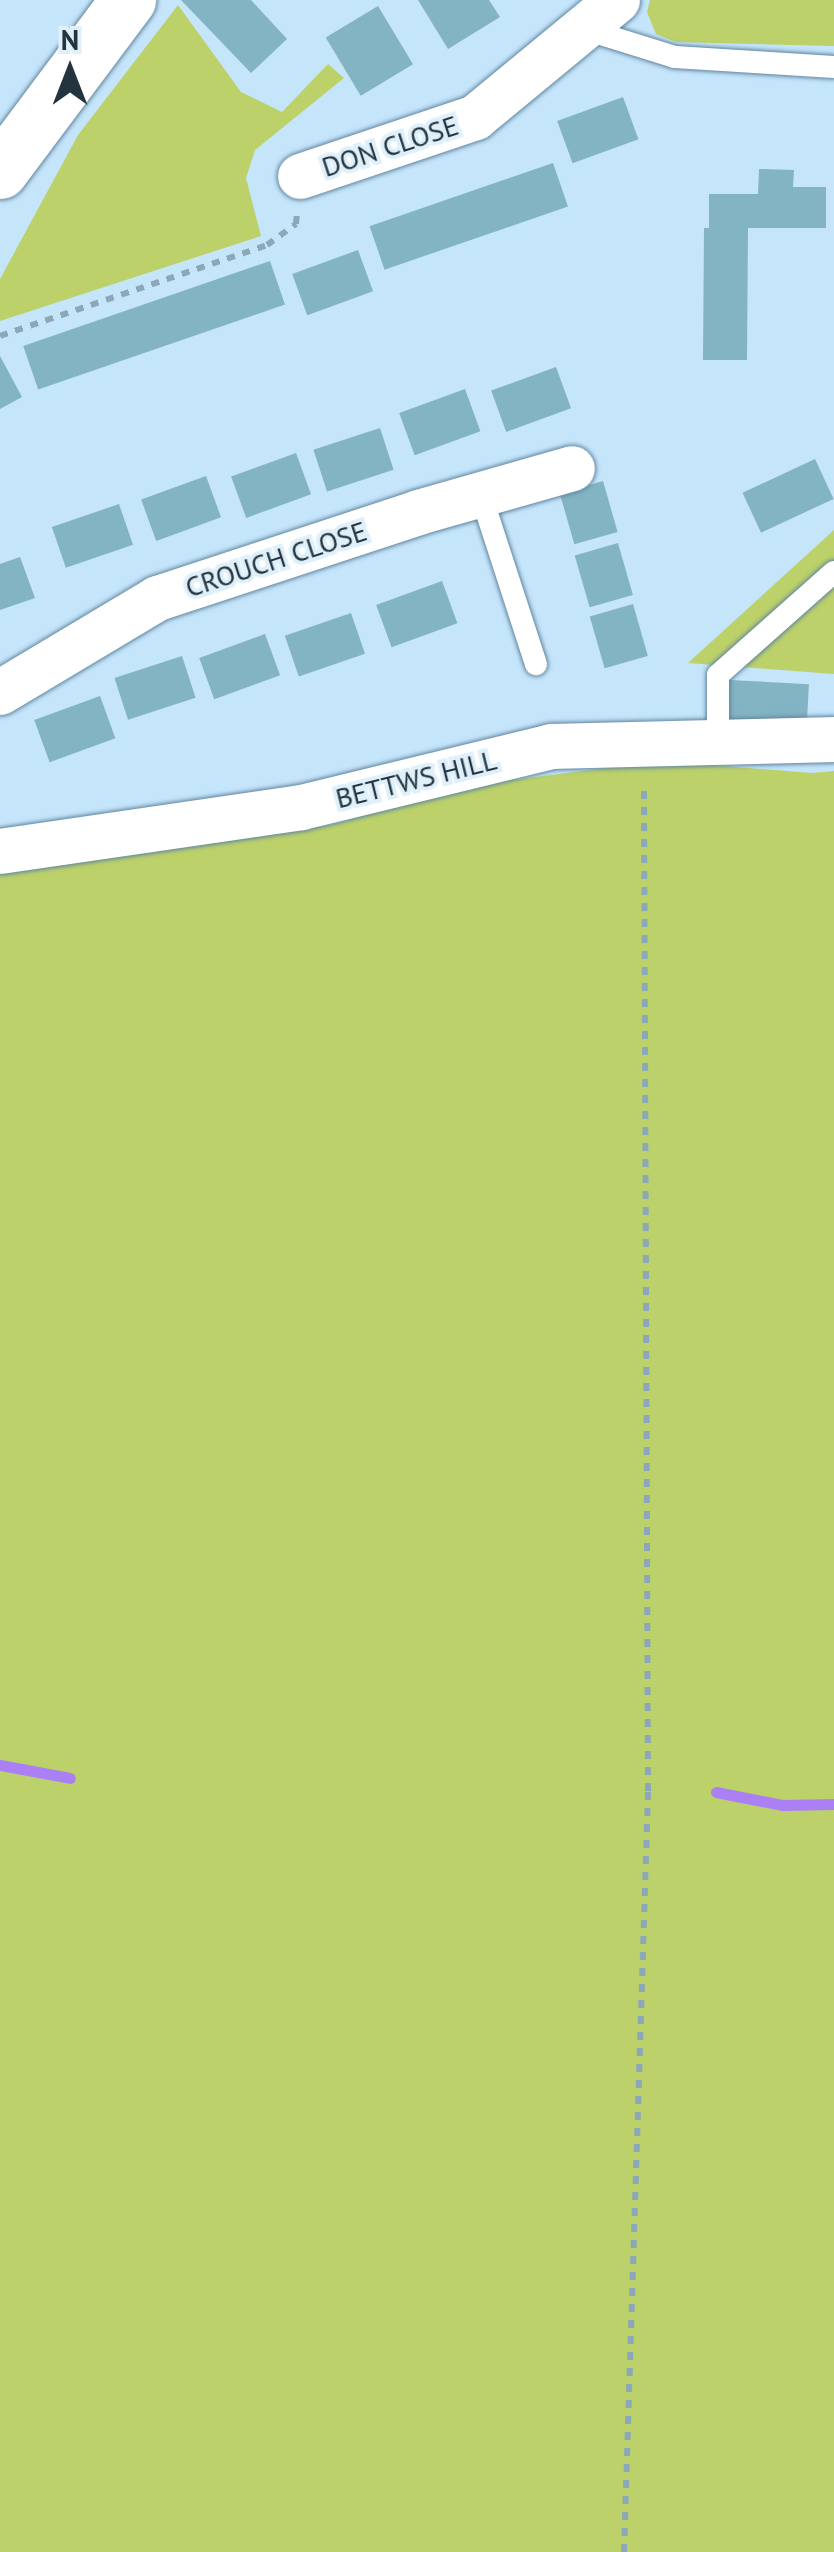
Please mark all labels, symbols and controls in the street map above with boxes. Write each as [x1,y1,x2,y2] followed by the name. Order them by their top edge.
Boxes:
[20,20,120,120] north arrow
[61,21,79,58] text: N
[318,108,462,184] street label: DON CLOSE
[181,514,371,604] street label: CROUCH CLOSE
[332,743,500,815] street label: BETTWS HILL

